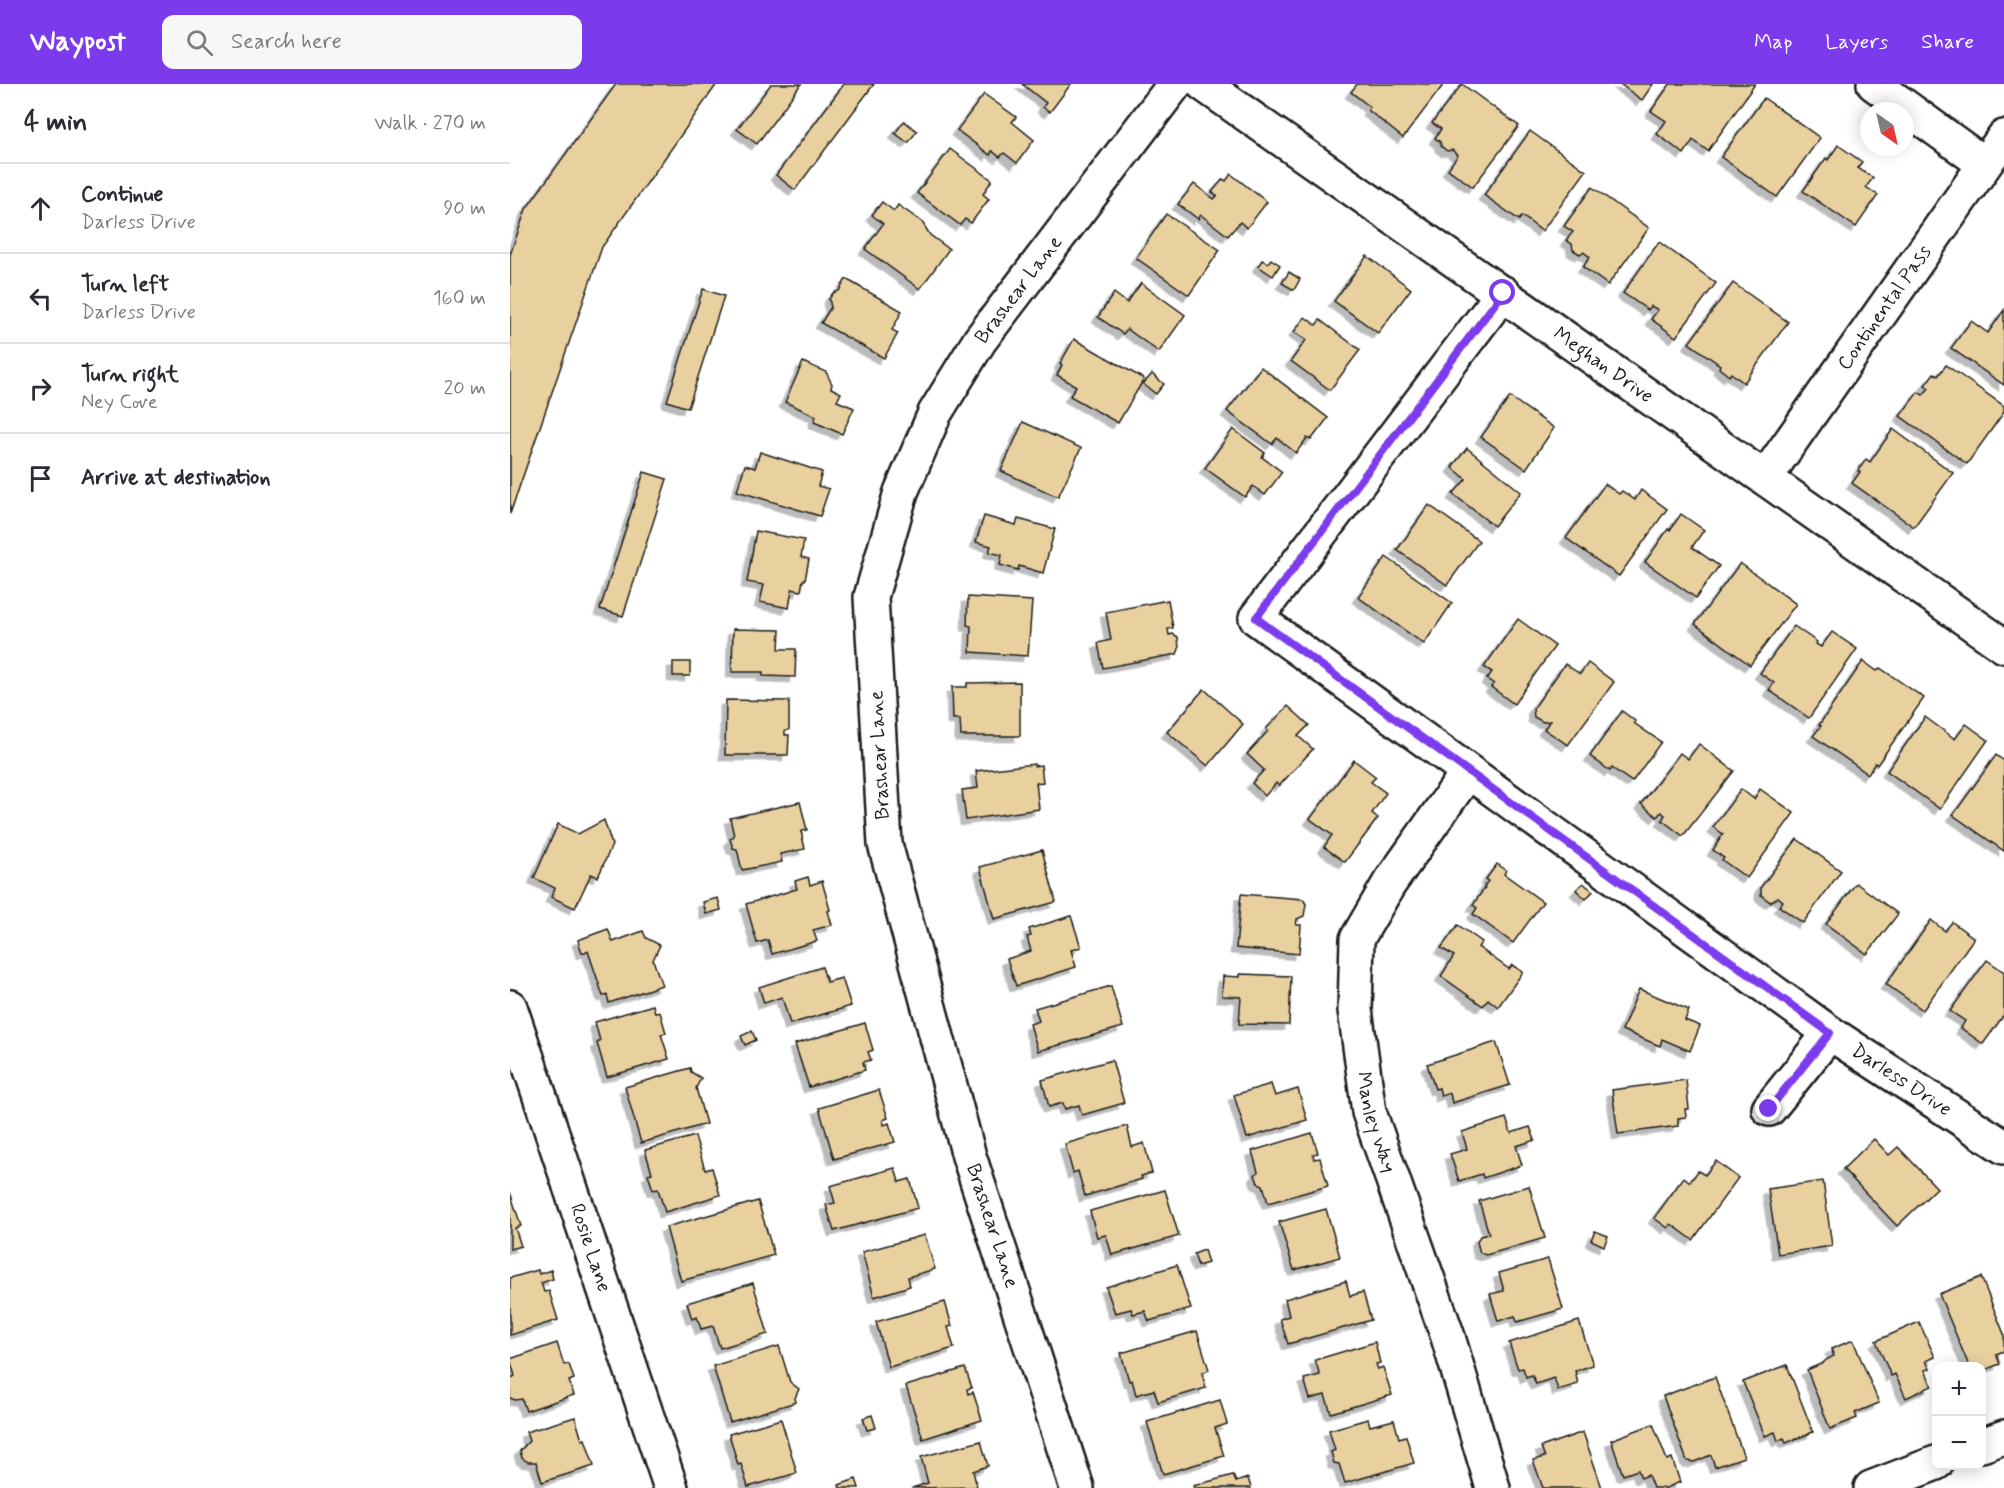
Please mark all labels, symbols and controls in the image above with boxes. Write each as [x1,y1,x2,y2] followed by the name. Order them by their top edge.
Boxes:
[162,15,582,69] search box
[30,24,126,61] text: Waypost
[183,26,216,59] icon: search
[231,28,342,56] text: Search here
[1754,28,1792,56] text: Map
[1825,28,1888,56] text: Layers
[1921,28,1974,56] text: Share
[1860,102,1914,156] north arrow
[24,106,87,140] text: 4 min
[374,110,486,137] text: Walk · 270 m
[81,181,163,209] text: Continue
[24,192,57,225] icon: ahead
[443,195,486,222] text: 90 m
[81,209,196,236] text: Darless Drive
[969,230,1068,349] street label: Brashear Lane
[1831,240,1938,376] street label: Continental Pass
[81,271,169,299] text: Turn left
[1489,279,1515,305] route start
[24,282,57,315] icon: left
[433,285,486,312] text: 160 m
[81,299,196,326] text: Darless Drive
[1548,320,1659,409] street label: Meghan Drive
[81,361,179,389] text: Turn right
[24,372,57,405] icon: right
[443,375,486,402] text: 20 m
[81,389,158,416] text: Ney Cove
[24,462,57,495] icon: arrive
[81,464,271,492] text: Arrive at destination
[863,690,897,820] street label: Brashear Lane
[1846,1037,1957,1123] street label: Darless Drive
[1350,1070,1403,1176] street label: Manley Way
[1755,1095,1781,1121] route end
[959,1160,1025,1292] street label: Brashear Lane
[563,1200,618,1296] street label: Rosie Lane
[1932,1362,1986,1470] map controls
[1932,1362,1986,1416] button: +
[1932,1416,1986,1470] button: −

